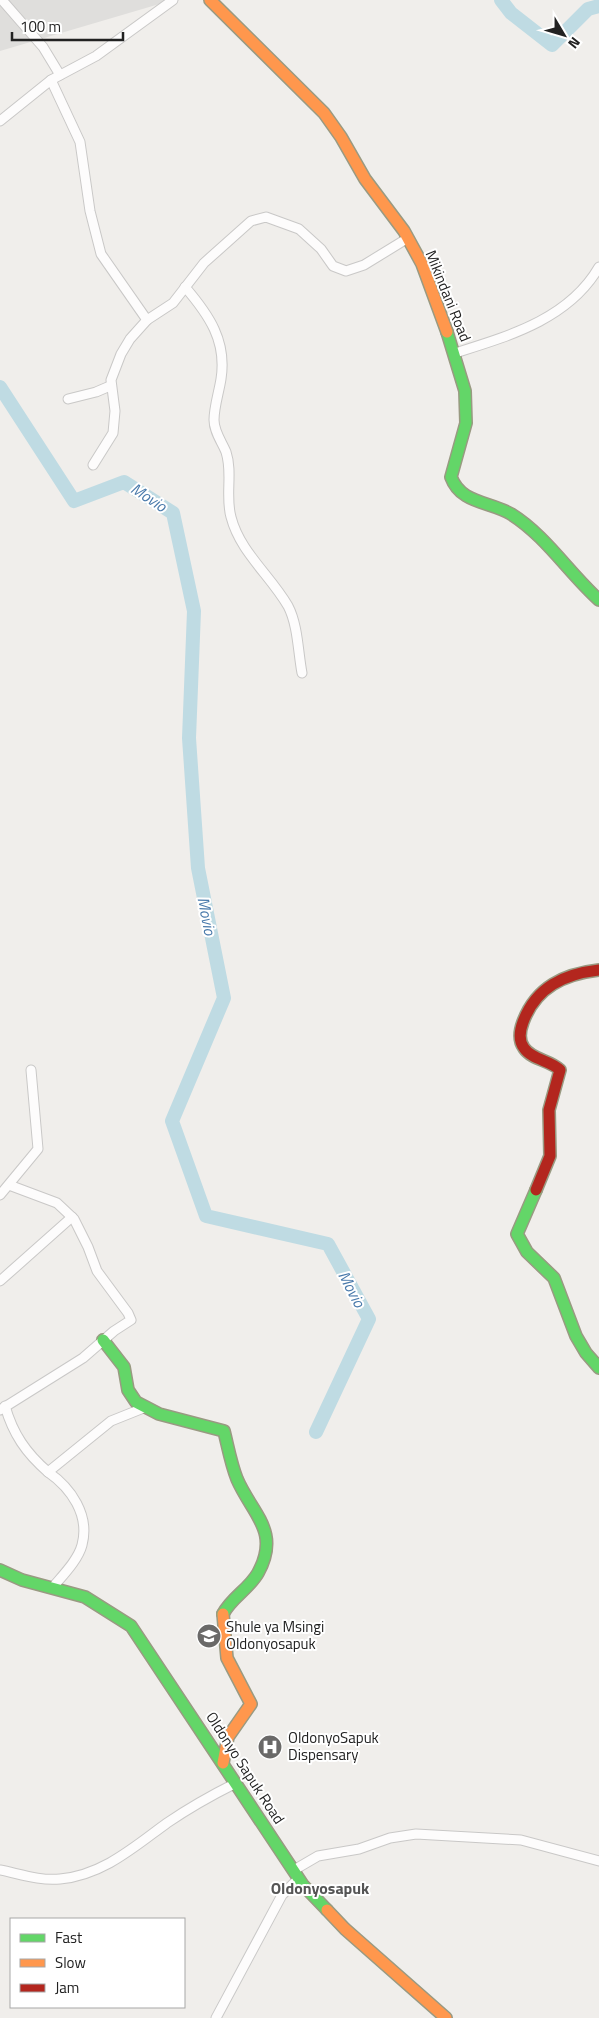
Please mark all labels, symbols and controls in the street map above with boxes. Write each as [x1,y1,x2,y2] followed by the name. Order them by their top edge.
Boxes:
[12,10,124,42] scale bar
[539,10,589,60] north arrow
[20,15,61,38] text: 100 m
[563,33,586,54] text: N
[420,247,477,345] street label: Mikindani Road
[126,476,173,518] water label: Movio
[192,895,223,938] water label: Movio
[332,1266,372,1313] water label: Movio
[226,1615,324,1655] place label: Shule ya Msingi Oldonyosapuk
[196,1623,222,1649] school or university icon: Shule ya Msingi Oldonyosapuk
[200,1707,290,1829] street label: Oldonyo Sapuk Road
[288,1726,379,1766] place label: OldonyoSapuk Dispensary
[257,1734,283,1760] hospital icon: OldonyoSapuk Dispensary
[271,1876,370,1900] district label: Oldonyosapuk
[10,1918,185,2008] legend
[55,1926,83,1949] text: Fast
[55,1951,86,1974] text: Slow
[55,1976,79,1999] text: Jam

